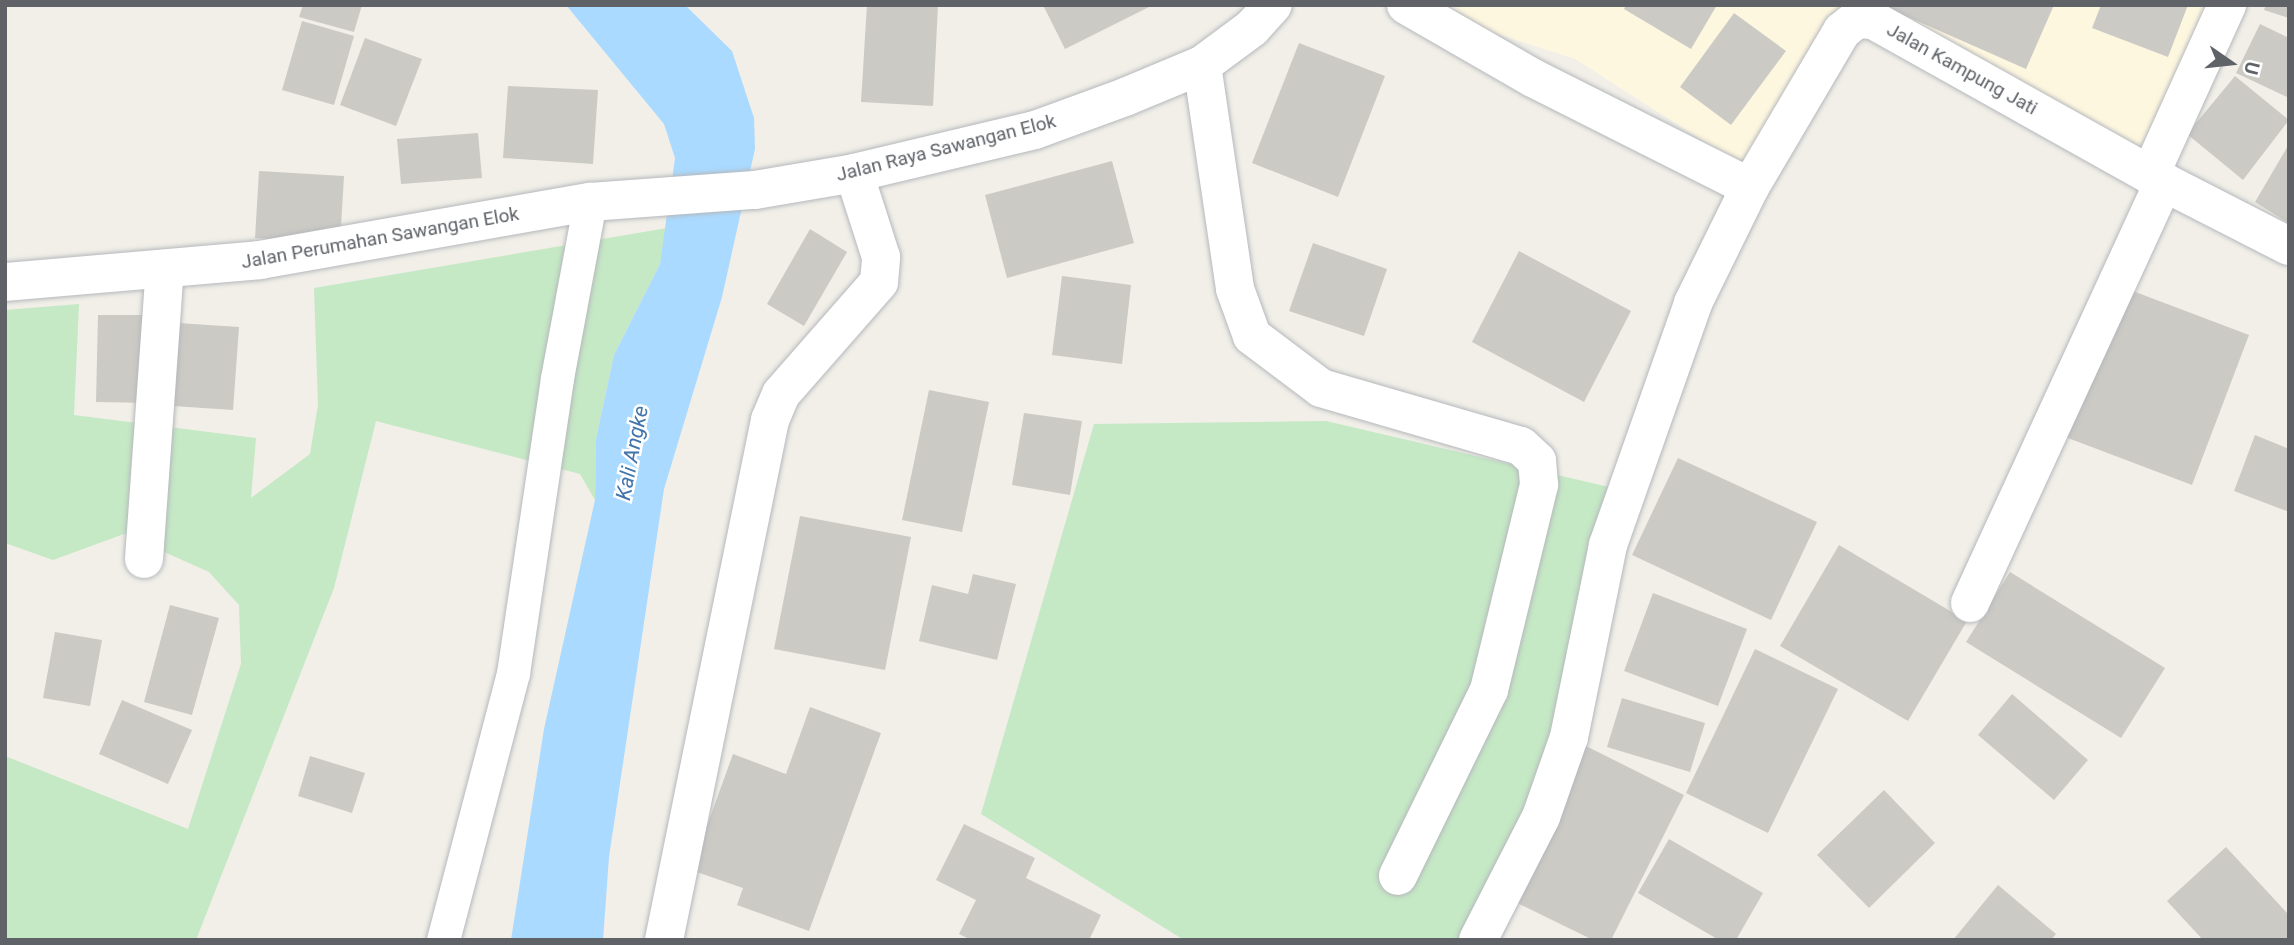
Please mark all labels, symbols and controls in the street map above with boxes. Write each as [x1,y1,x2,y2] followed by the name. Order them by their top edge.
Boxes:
[1883,18,2041,120] street label: Jalan Kampung Jati
[2196,28,2266,98] north arrow
[2239,59,2265,77] text: U
[834,110,1058,186] street label: Jalan Raya Sawangan Elok
[239,202,521,274] street label: Jalan Perumahan Sawangan Elok
[610,404,654,502] water label: Kali Angke

